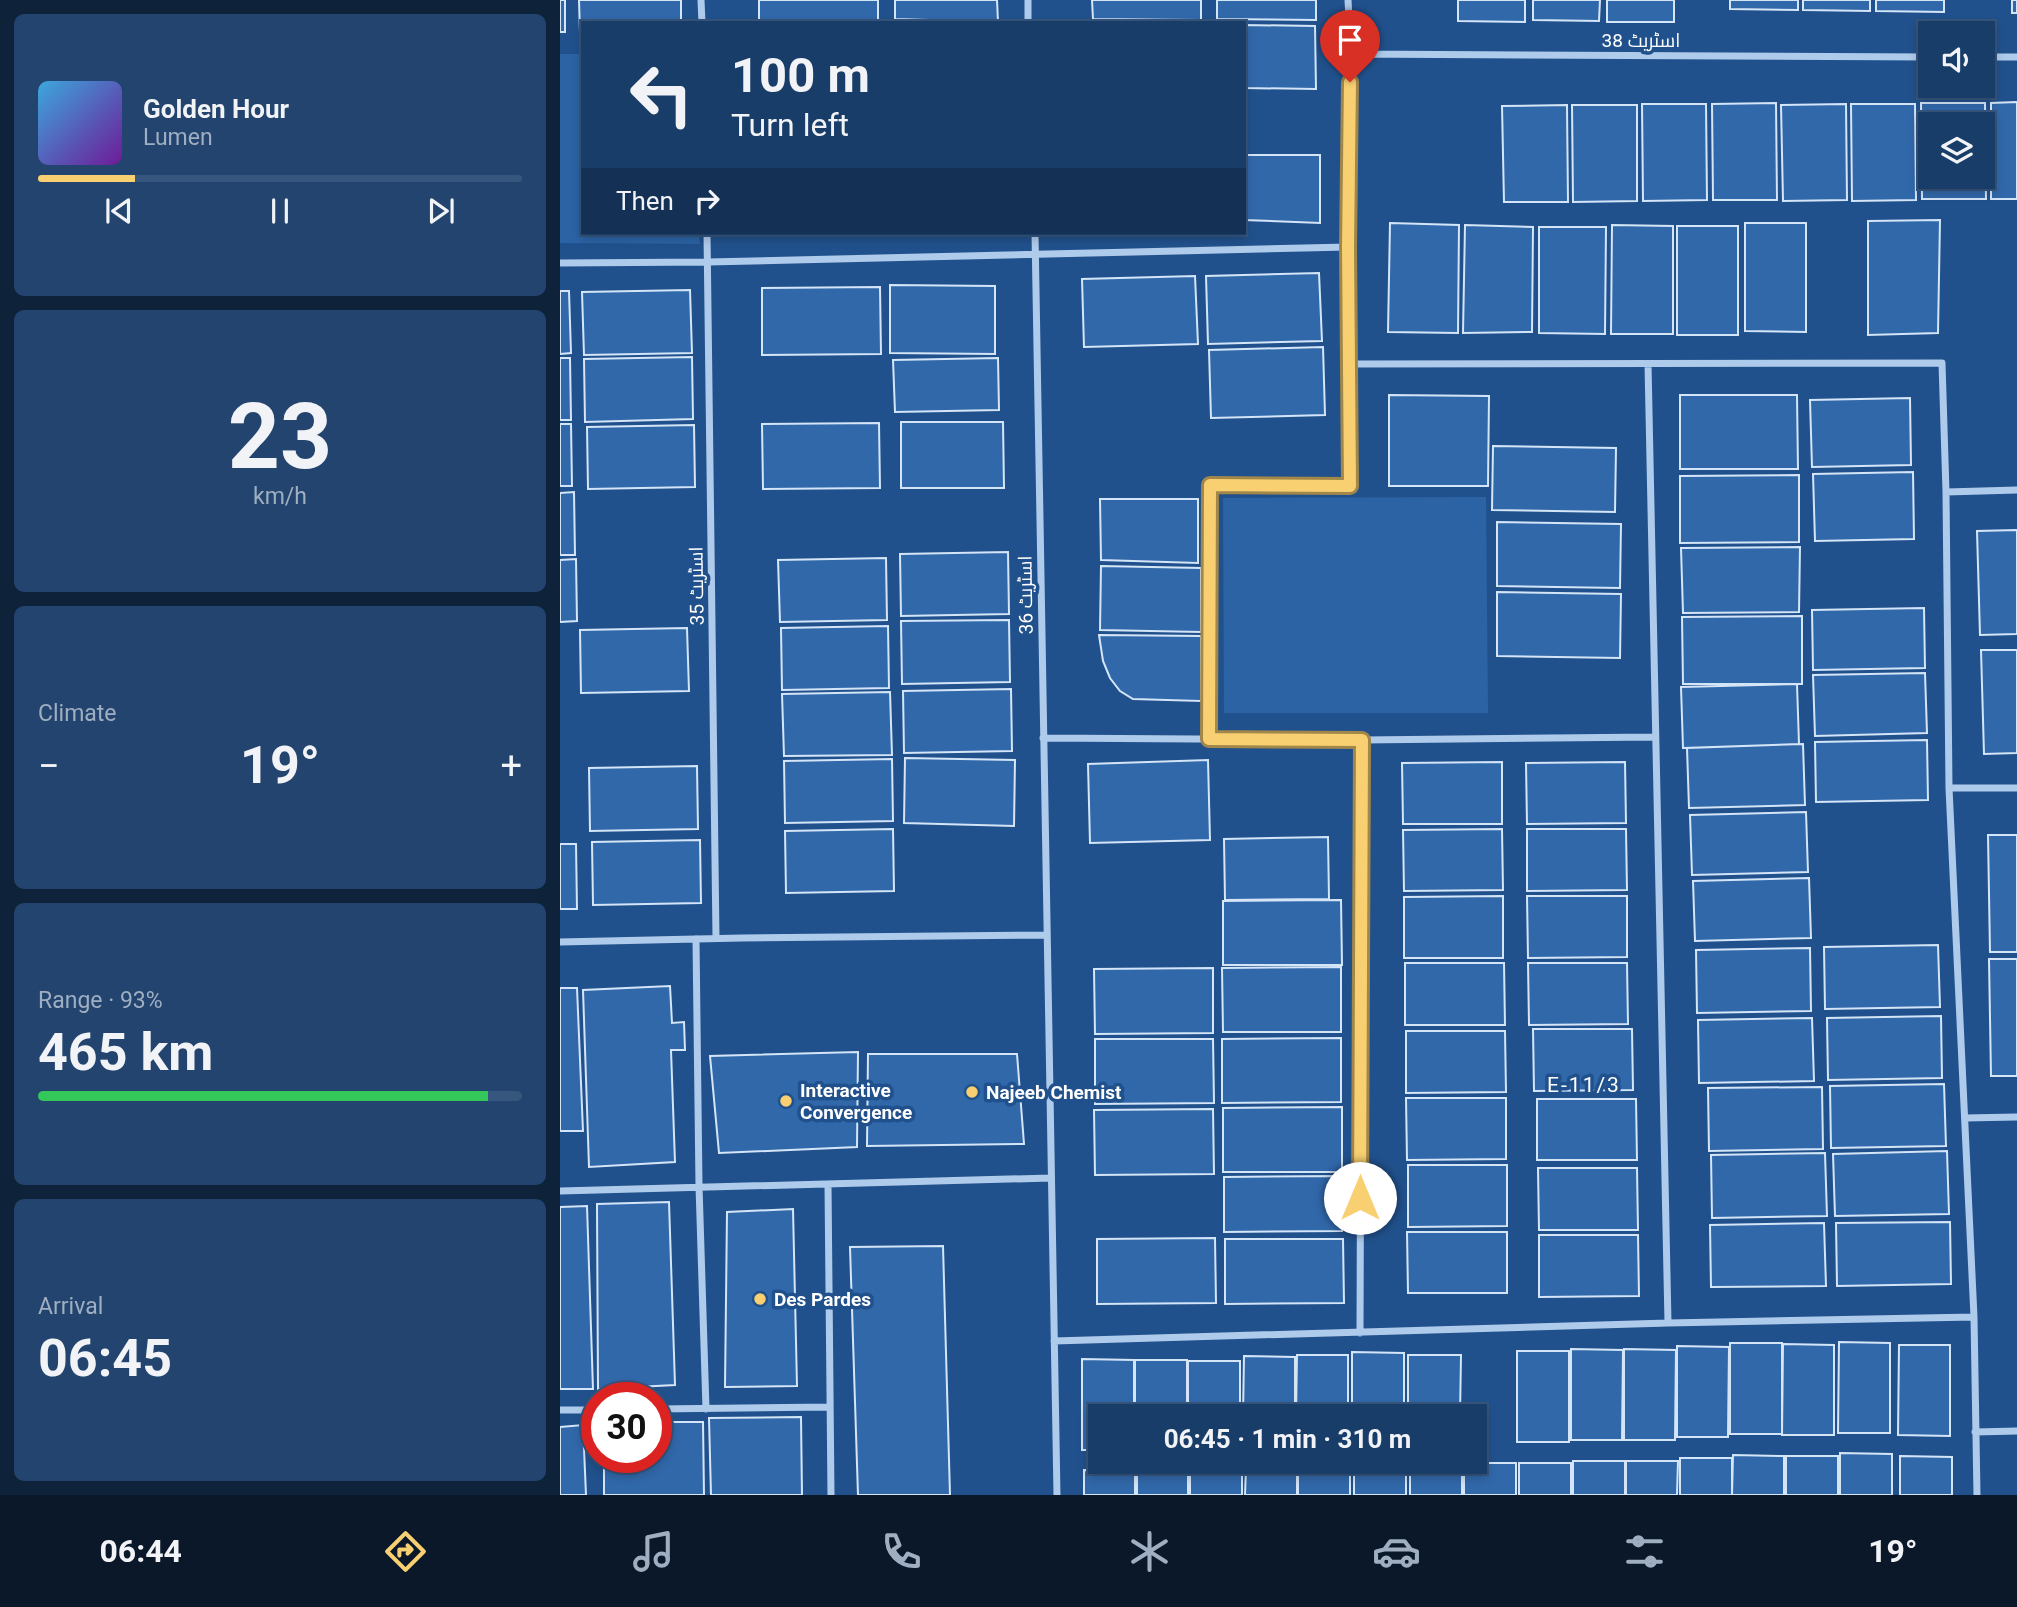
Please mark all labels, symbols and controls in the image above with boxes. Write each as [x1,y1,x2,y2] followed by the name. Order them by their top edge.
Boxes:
[1320,10,1380,82] pin
[1331,21,1369,59] icon: arrive
[1918,21,1995,189] map controls
[1918,21,1995,98] button: sound
[1602,29,1680,52] street label: اسٹریٹ 38
[731,47,870,104] text: 100 m
[616,49,707,140] icon: left
[143,94,289,124] text: Golden Hour
[731,106,849,144] text: Turn left
[1918,112,1995,189] button: layers
[143,124,213,151] text: Lumen
[688,182,726,220] icon: right
[616,186,674,216] text: Then
[100,192,138,230] icon: previous
[261,192,299,230] icon: pause
[422,192,460,230] icon: next
[228,384,332,490] text: 23
[253,483,307,510] text: km/h
[684,546,709,626] street label: اسٹریٹ 35
[1013,555,1038,635] street label: اسٹریٹ 36
[38,700,117,727] text: Climate
[240,735,320,796] text: 19°
[38,744,60,788] text: −
[500,744,522,788] text: +
[38,987,163,1014] text: Range · 93%
[38,1022,213,1083] text: 465 km
[1547,1073,1621,1097] district label: E-11/3
[800,1079,912,1124] place label: Interactive Convergence
[986,1081,1122,1104] place label: Najeeb Chemist
[964,1084,980,1100] marker: Najeeb Chemist
[778,1093,794,1109] marker: Interactive Convergence
[1323,1161,1397,1235] position arrow
[774,1288,871,1311] place label: Des Pardes
[752,1291,768,1307] marker: Des Pardes
[38,1293,103,1320] text: Arrival
[38,1328,172,1389] text: 06:45
[581,1382,672,1473] speed limit sign: 30
[1164,1424,1411,1454] text: 06:45 · 1 min · 310 m
[381,1527,430,1576] icon: directions
[629,1527,678,1576] icon: music
[877,1527,926,1576] icon: phone
[1125,1527,1174,1576] icon: climate
[1372,1527,1421,1576] icon: car
[1620,1527,1669,1576] icon: filters
[99,1532,182,1570] text: 06:44
[1868,1532,1917,1570] text: 19°

